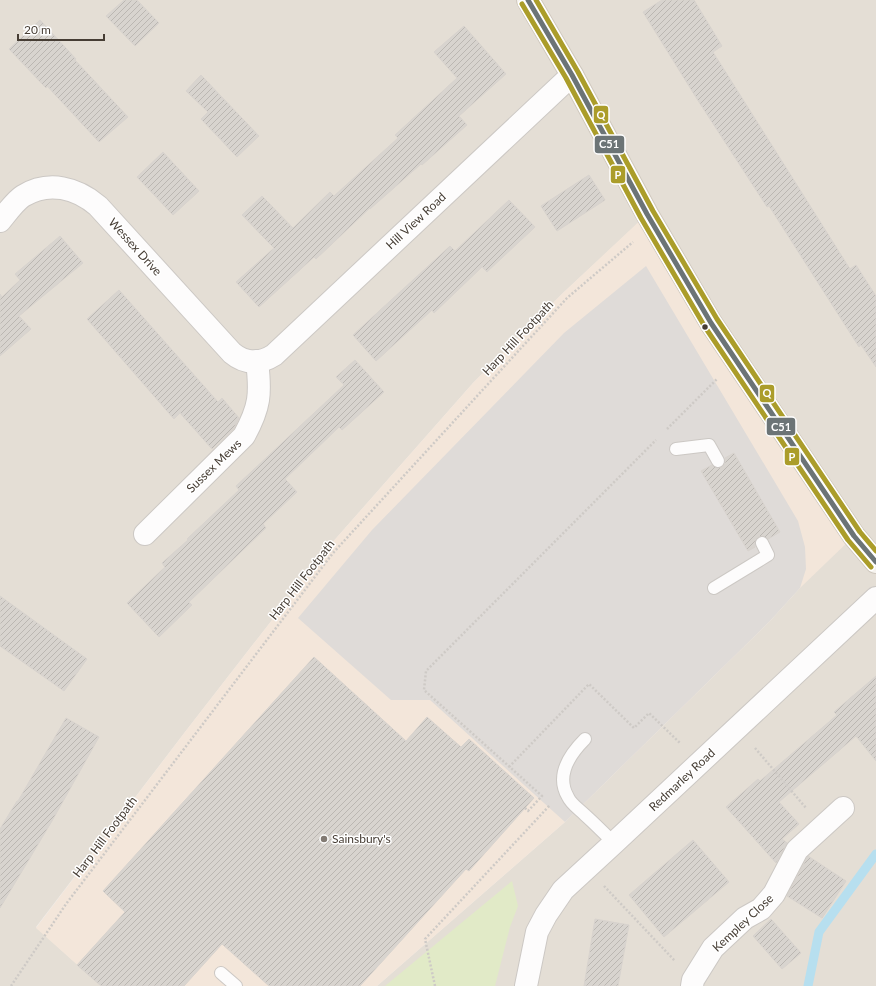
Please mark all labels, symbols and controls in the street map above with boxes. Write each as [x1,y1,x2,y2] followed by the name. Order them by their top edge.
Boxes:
[18,16,104,42] scale bar
[24,22,51,37] text: 20 m
[593,105,609,124] line badge: Q
[597,108,606,121] text: Q
[594,135,625,154] line badge: C51
[599,137,619,150] text: C51
[610,165,626,184] line badge: P
[615,168,622,181] text: P
[383,189,449,252] street label: Hill View Road
[106,215,165,279] street label: Wessex Drive
[479,297,556,378] street label: Harp Hill Footpath
[700,322,710,332] unlabelled marker
[759,384,775,403] line badge: Q
[763,386,772,399] text: Q
[766,417,796,436] line badge: C51
[771,420,791,433] text: C51
[183,436,244,496] street label: Sussex Mews
[784,447,800,466] line badge: P
[789,450,796,463] text: P
[266,537,338,623] street label: Harp Hill Footpath
[645,745,718,814] street label: Redmarley Road
[69,793,140,880] street label: Harp Hill Footpath
[332,831,391,846] place label: Sainsbury's
[319,834,329,844] marker: Sainsbury's
[709,891,776,955] street label: Kempley Close

